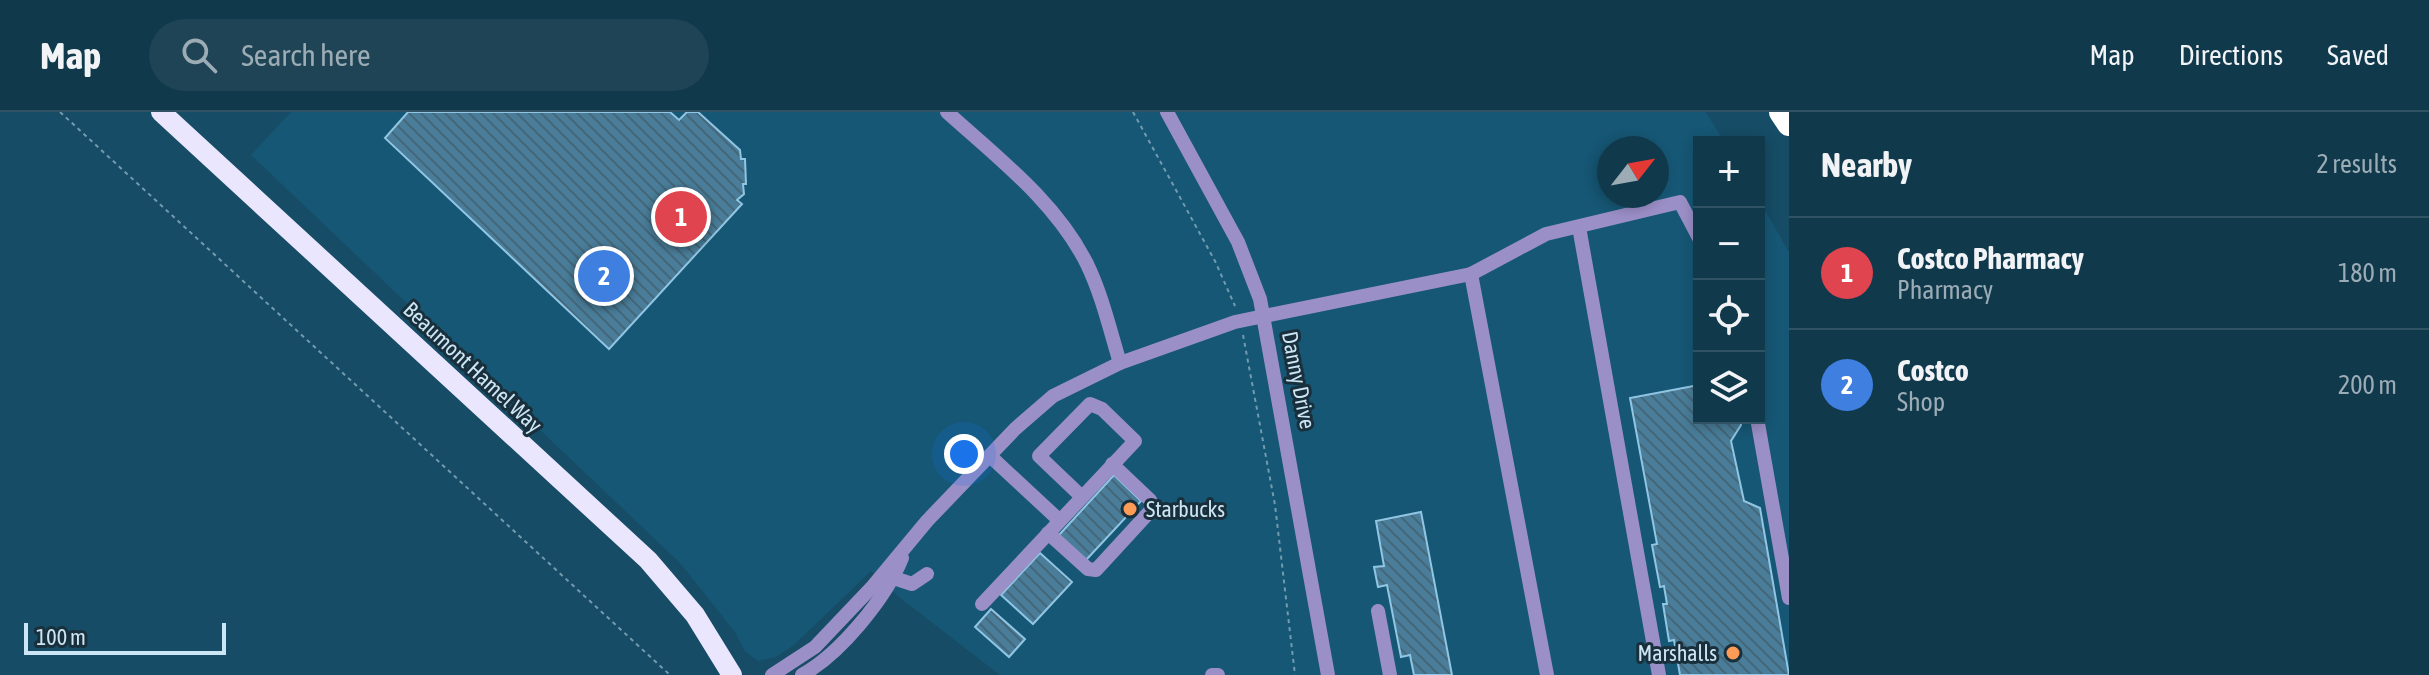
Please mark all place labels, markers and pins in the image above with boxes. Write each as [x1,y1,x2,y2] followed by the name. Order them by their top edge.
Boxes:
[655,187,707,247] pin: 1
[578,246,630,306] pin: 2
[1146,496,1225,522] place label: Starbucks
[1121,500,1139,518] marker: Starbucks
[1637,640,1717,666] place label: Marshalls
[1724,644,1742,662] marker: Marshalls

